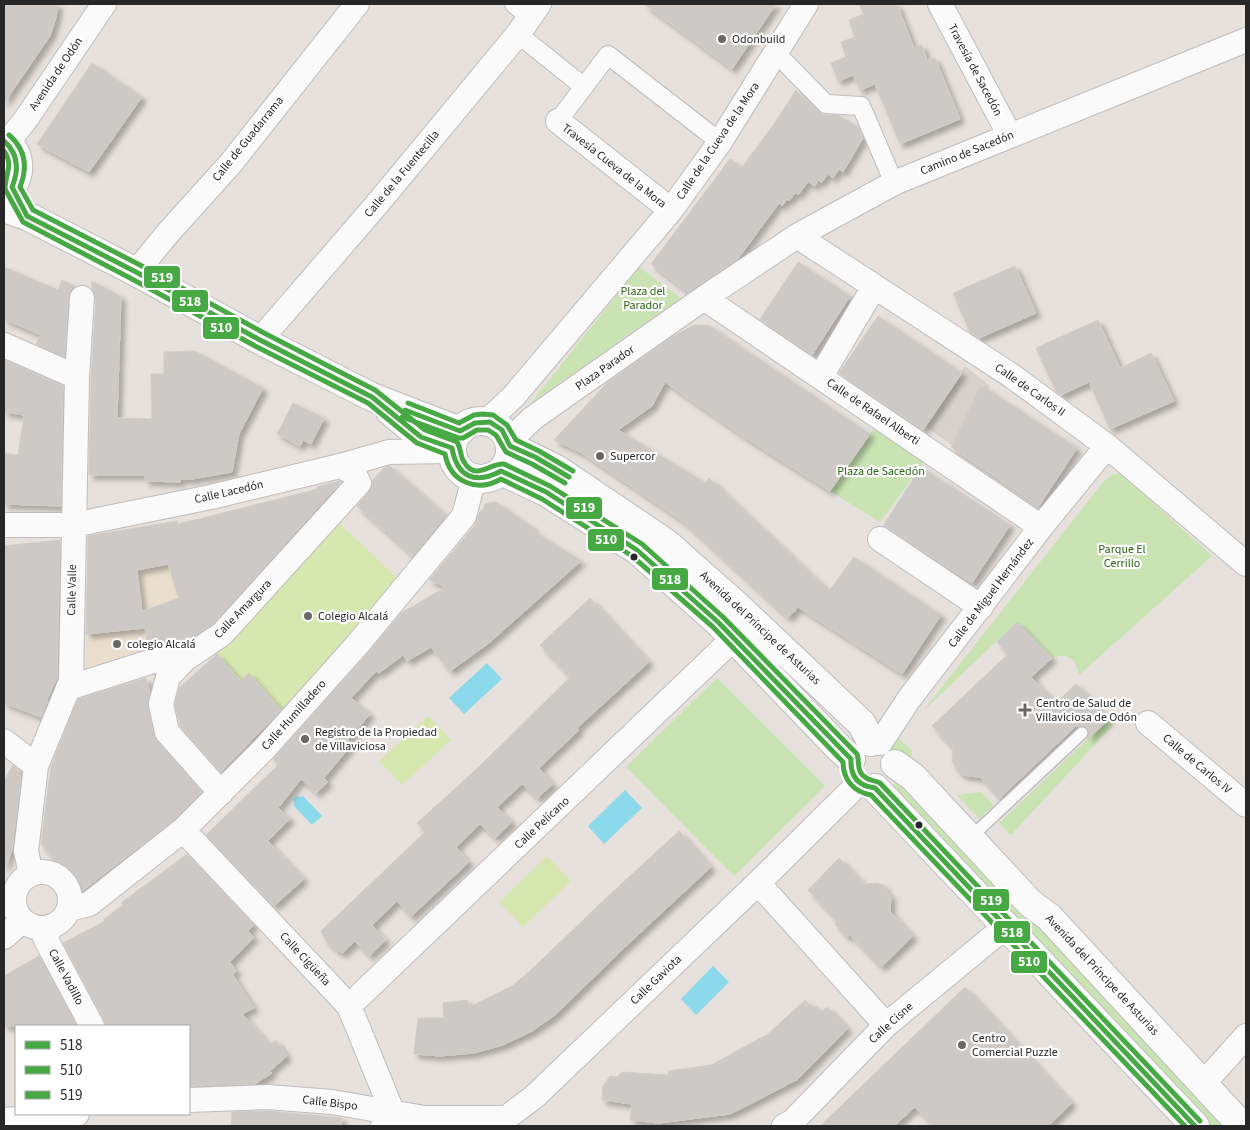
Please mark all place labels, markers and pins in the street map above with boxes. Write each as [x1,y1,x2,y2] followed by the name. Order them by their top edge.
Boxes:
[732,31,786,48] place label: Odonbuild
[716,33,728,45] marker: Odonbuild
[610,448,656,465] place label: Supercor
[594,450,606,462] marker: Supercor
[629,552,639,562] unlabelled marker
[318,608,388,625] place label: Colegio Alcalá
[302,610,314,622] marker: Colegio Alcalá
[127,636,196,653] place label: colegio Alcalá
[111,638,123,650] marker: colegio Alcalá
[1036,695,1137,726] place label: Centro de Salud de Villaviciosa de Odón
[1018,703,1032,717] marker: Centro de Salud de Villaviciosa de Odón
[315,724,437,755] place label: Registro de la Propiedad de Villaviciosa
[299,733,311,745] marker: Registro de la Propiedad de Villaviciosa
[914,820,924,830] unlabelled marker
[972,1030,1058,1061] place label: Centro Comercial Puzzle
[956,1039,968,1051] marker: Centro Comercial Puzzle

